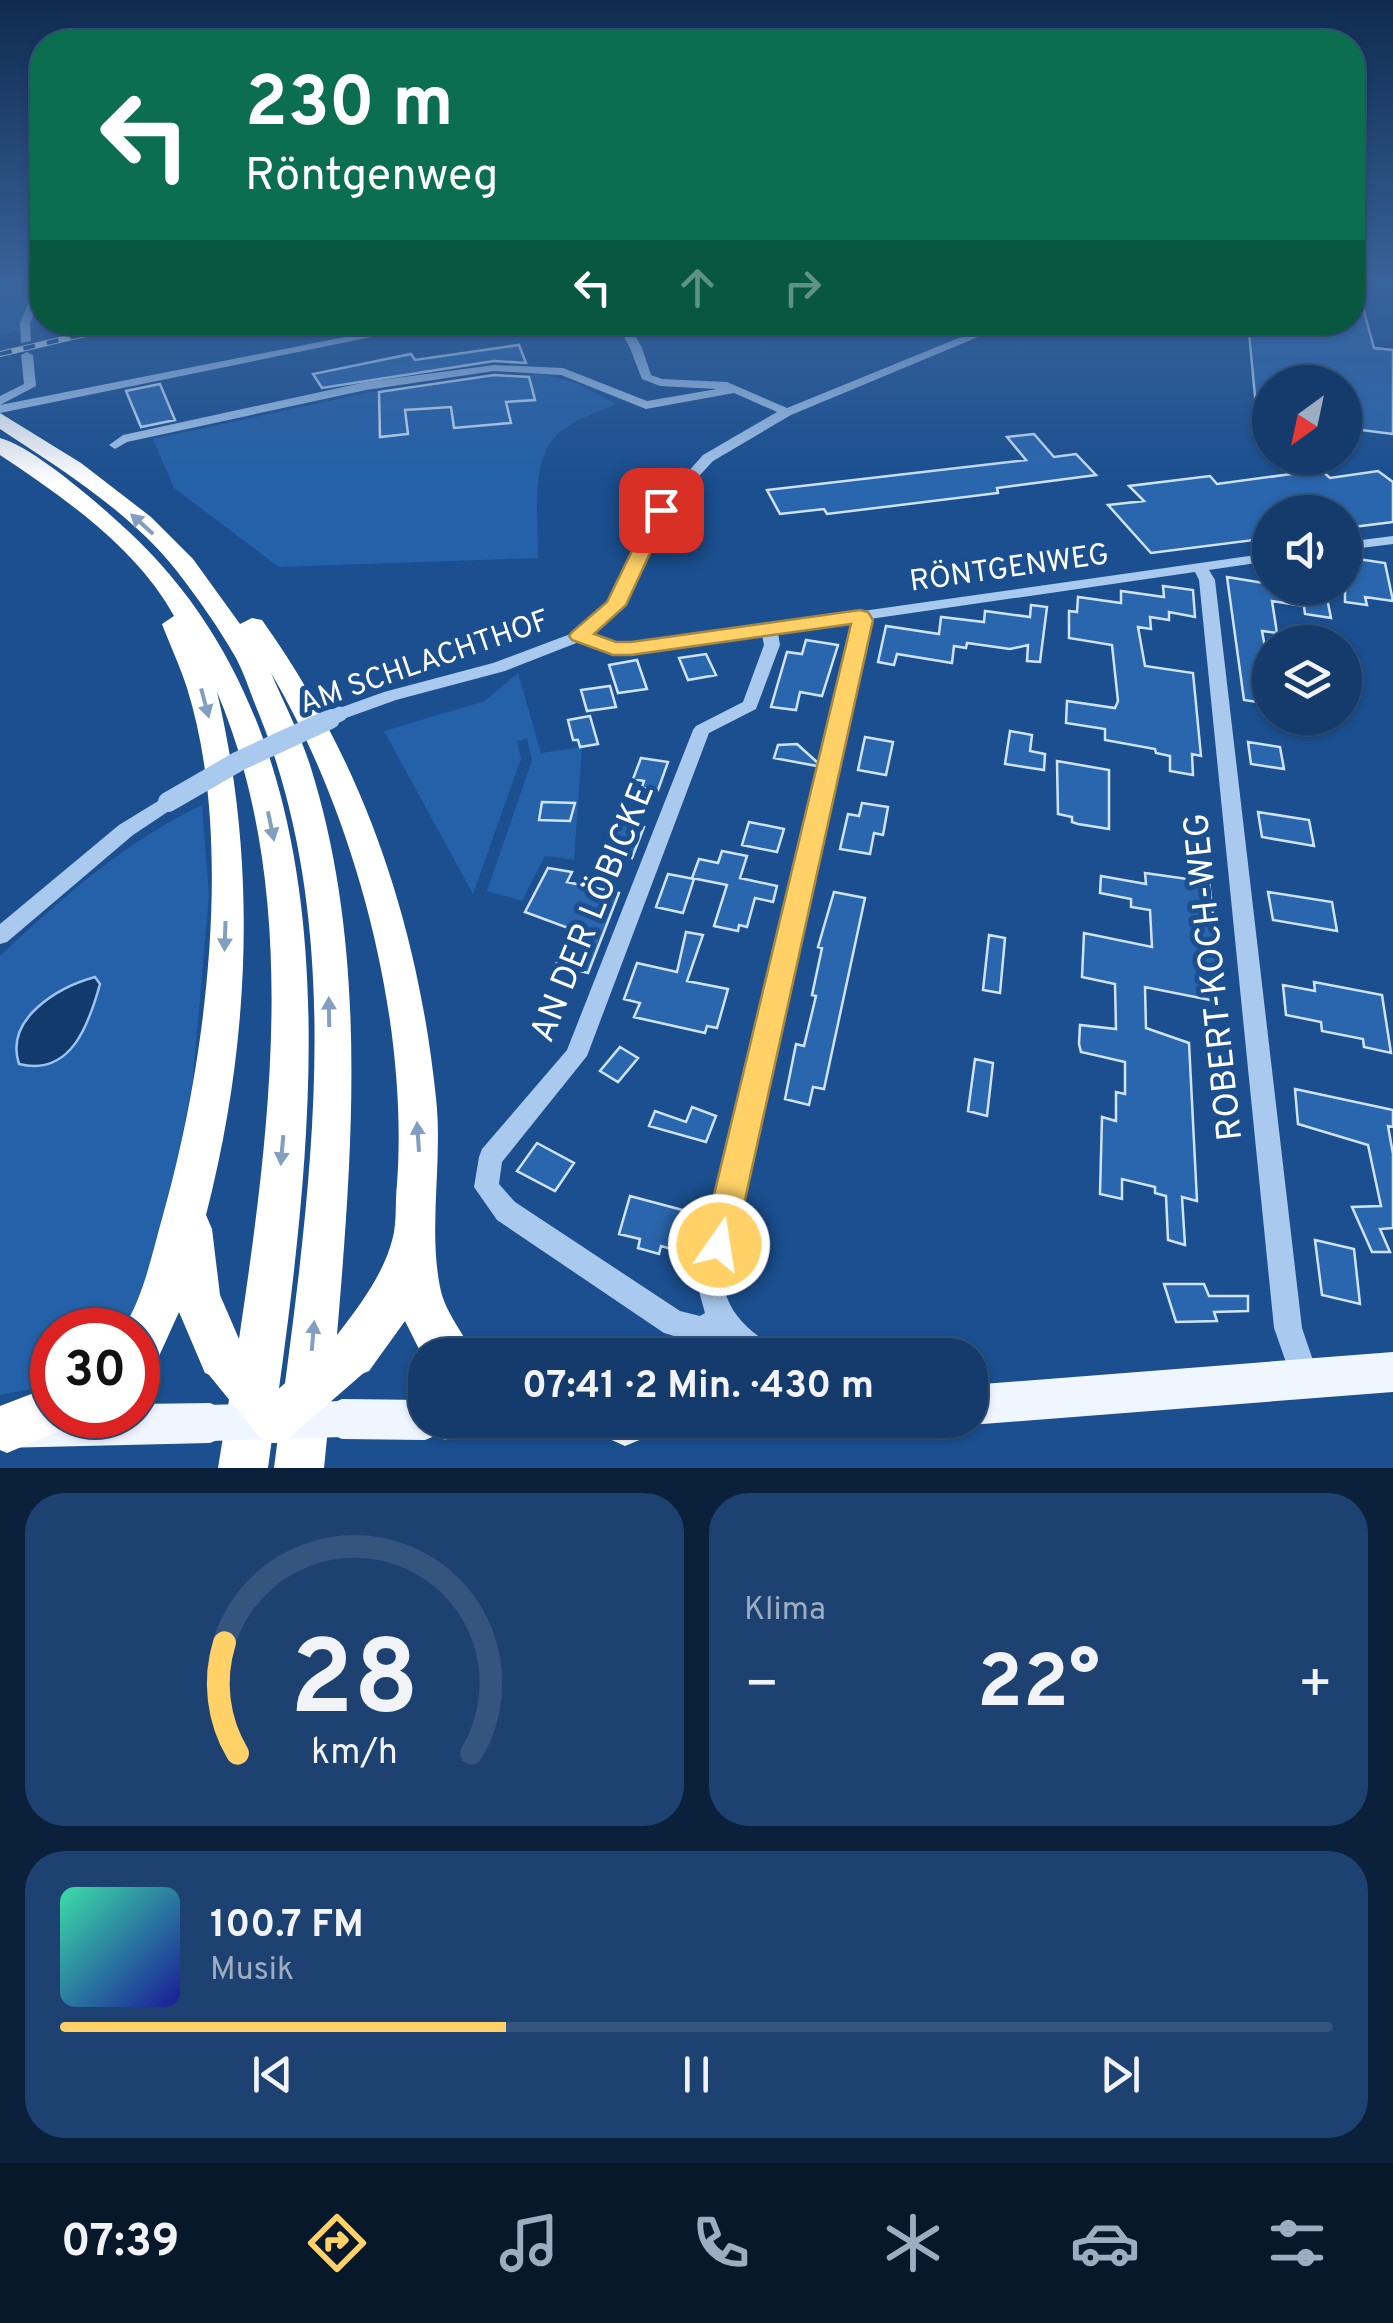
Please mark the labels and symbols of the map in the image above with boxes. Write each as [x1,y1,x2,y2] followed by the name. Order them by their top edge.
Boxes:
[1252,365,1362,475] north arrow
[619,468,704,553] pin
[130,513,155,535] one-way arrow
[907,535,1111,602] street label: RÖNTGENWEG
[295,603,555,724] street label: AM SCHLACHTHOF
[197,688,213,719] one-way arrow
[522,777,666,1049] street label: AN DER LÖBICKE
[264,811,280,842] one-way arrow
[1176,811,1254,1143] street label: ROBERT-KOCH-WEG
[217,921,233,953] one-way arrow
[321,995,337,1027] one-way arrow
[409,1120,425,1152] one-way arrow
[274,1134,290,1166] one-way arrow
[667,1193,771,1297] position arrow
[30,1308,160,1438] speed limit sign: 30
[305,1320,321,1352] one-way arrow

